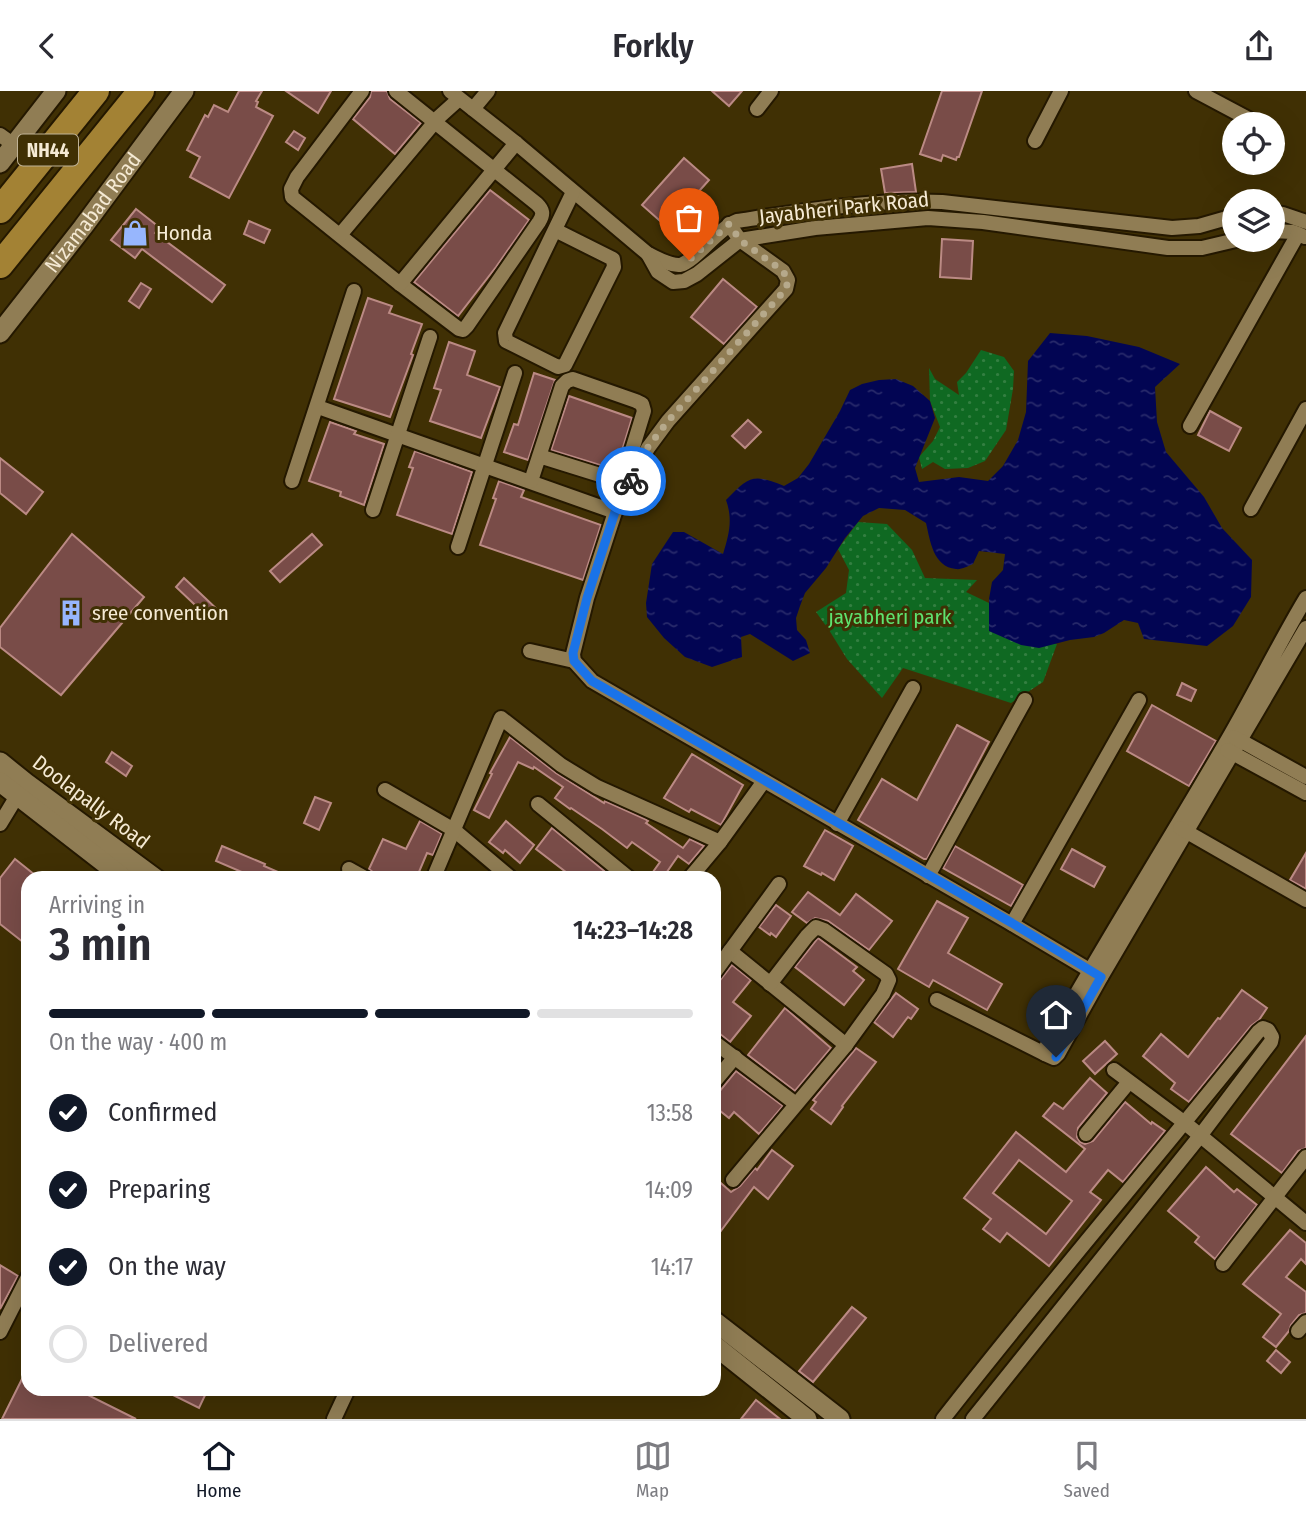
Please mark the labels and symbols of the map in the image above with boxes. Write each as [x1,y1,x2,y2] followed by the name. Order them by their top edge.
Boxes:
[18,135,78,165] road number: NH44
[39,148,147,278] street label: Nizamabad Road
[758,186,930,230] street label: Jayabheri Park Road
[659,188,719,260] pin
[120,218,150,248] shop icon: Honda
[156,220,212,246] place label: Honda
[596,446,666,516] courier
[56,598,86,628] building icon: sree convention
[92,600,229,626] place label: sree convention
[827,604,952,630] park label: jayabheri park
[27,750,155,854] street label: Doolapally Road
[1026,985,1086,1057] pin

